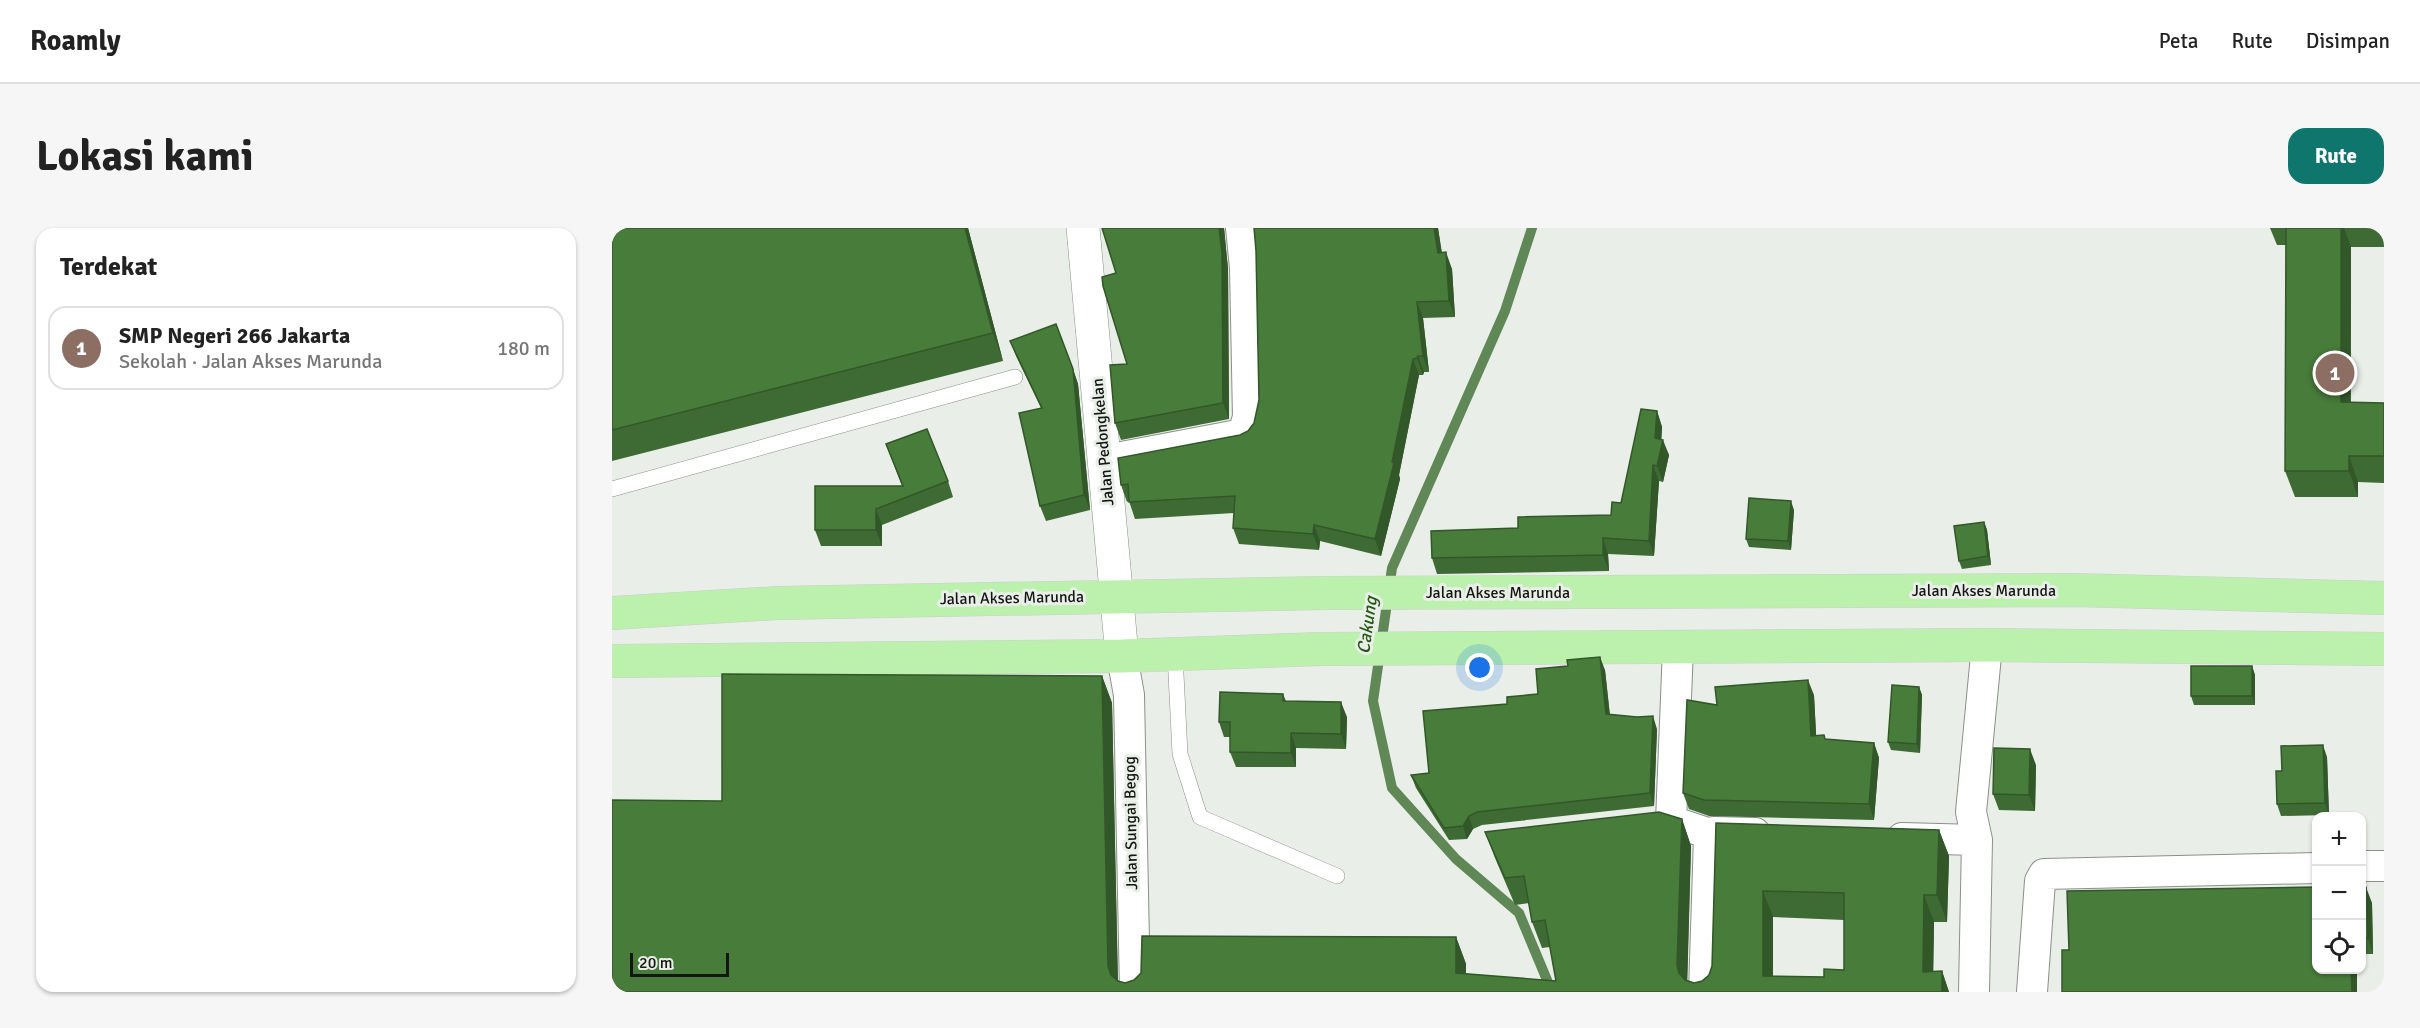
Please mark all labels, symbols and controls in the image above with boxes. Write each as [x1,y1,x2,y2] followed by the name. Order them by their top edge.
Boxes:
[30,24,121,58] text: Roamly
[2159,28,2199,54] text: Peta
[2232,28,2273,54] text: Rute
[2306,28,2390,54] text: Disimpan
[2288,128,2384,184] button: Rute
[36,131,254,182] text: Lokasi kami
[60,251,157,283] text: Terdekat
[119,322,350,349] text: SMP Negeri 266 Jakarta
[76,336,87,361] text: 1
[497,336,550,361] text: 180 m
[119,349,382,374] text: Sekolah · Jalan Akses Marunda
[2316,350,2354,396] pin: 1
[1087,377,1119,507] street label: Jalan Pedongkelan
[1912,581,2056,601] street label: Jalan Akses Marunda
[1426,583,1570,603] street label: Jalan Akses Marunda
[940,587,1084,609] street label: Jalan Akses Marunda
[1352,593,1382,655] water label: Cakung
[1465,653,1494,682] your location
[1120,756,1142,890] street label: Jalan Sungai Begog
[2312,812,2366,974] map controls
[2312,812,2366,866] button: +
[2312,866,2366,920] button: −
[2312,920,2366,974] button: locate
[630,950,729,978] scale bar
[639,953,673,973] text: 20 m

